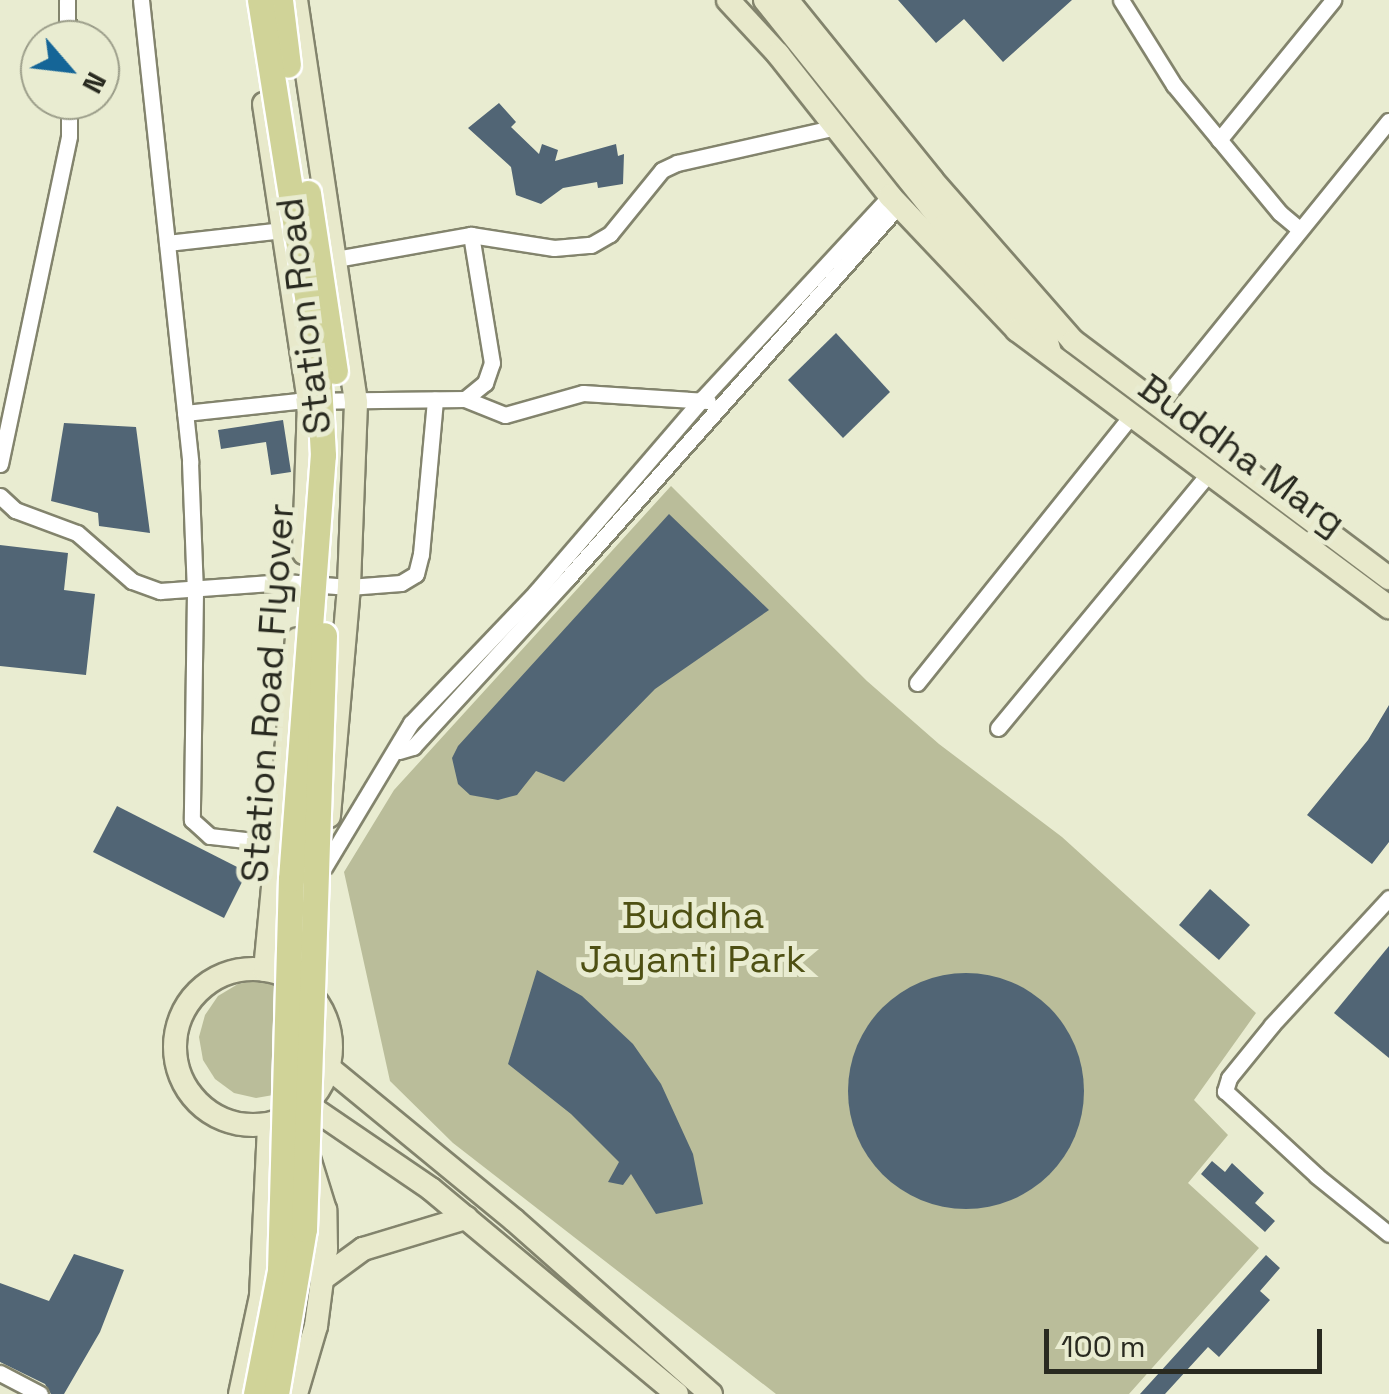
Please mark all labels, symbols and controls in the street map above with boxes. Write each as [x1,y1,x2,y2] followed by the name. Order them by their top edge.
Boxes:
[20,20,120,120] north arrow
[74,66,115,100] text: N
[267,195,341,437] street label: Station Road
[1129,365,1355,545] street label: Buddha Marg
[232,502,304,884] street label: Station Road Flyover
[580,893,806,982] park label: Buddha Jayanti Park
[1049,1309,1326,1371] scale bar
[1061,1327,1146,1366] text: 100 m

